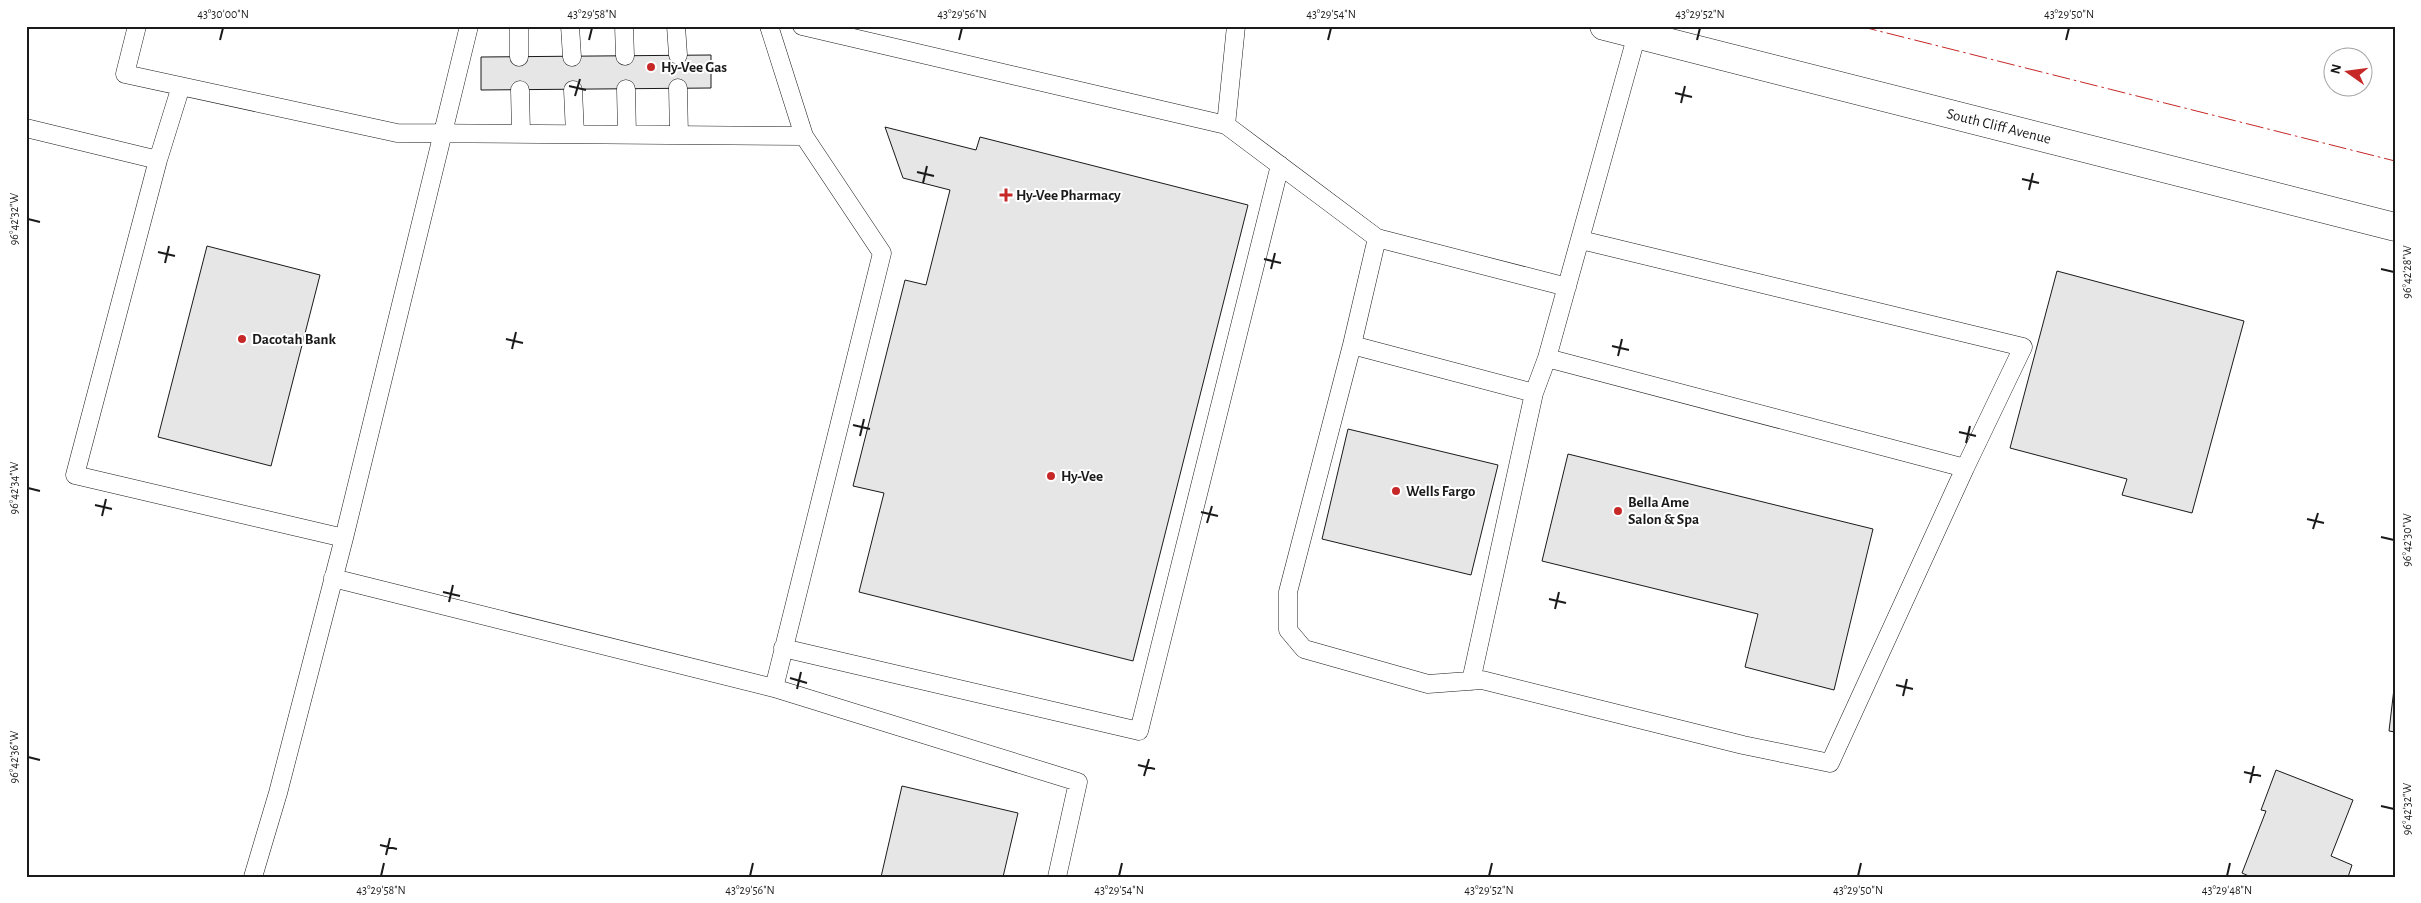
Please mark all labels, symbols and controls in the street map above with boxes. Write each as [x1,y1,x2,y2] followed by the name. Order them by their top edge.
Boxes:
[197,8,249,20] text: 43°30'00"N
[567,8,617,20] text: 43°29'58"N
[937,8,987,20] text: 43°29'56"N
[1306,8,1356,20] text: 43°29'54"N
[1675,8,1725,20] text: 43°29'52"N
[2044,8,2094,20] text: 43°29'50"N
[2324,48,2374,98] north arrow
[661,60,727,75] place label: Hy-Vee Gas
[645,61,657,73] marker: Hy-Vee Gas
[2328,63,2344,76] text: N
[1945,106,2053,147] street label: South Cliff Avenue
[1016,188,1121,203] place label: Hy-Vee Pharmacy
[1000,189,1012,201] marker: Hy-Vee Pharmacy
[8,192,20,245] text: 96°42'32"W
[2401,245,2413,299] text: 96°42'28"W
[252,332,336,347] place label: Dacotah Bank
[236,333,248,345] marker: Dacotah Bank
[8,461,20,514] text: 96°42'34"W
[1061,469,1103,484] place label: Hy-Vee
[1045,470,1057,482] marker: Hy-Vee
[1406,484,1475,499] place label: Wells Fargo
[1390,485,1402,497] marker: Wells Fargo
[1628,495,1699,527] place label: Bella Ame Salon & Spa
[1612,505,1624,517] marker: Bella Ame Salon & Spa
[2401,513,2413,567] text: 96°42'30"W
[8,730,20,783] text: 96°42'36"W
[2401,782,2413,835] text: 96°42'32"W
[356,884,406,896] text: 43°29'58"N
[725,884,775,896] text: 43°29'56"N
[1094,884,1144,896] text: 43°29'54"N
[1464,884,1514,896] text: 43°29'52"N
[1833,884,1883,896] text: 43°29'50"N
[2202,884,2252,896] text: 43°29'48"N

